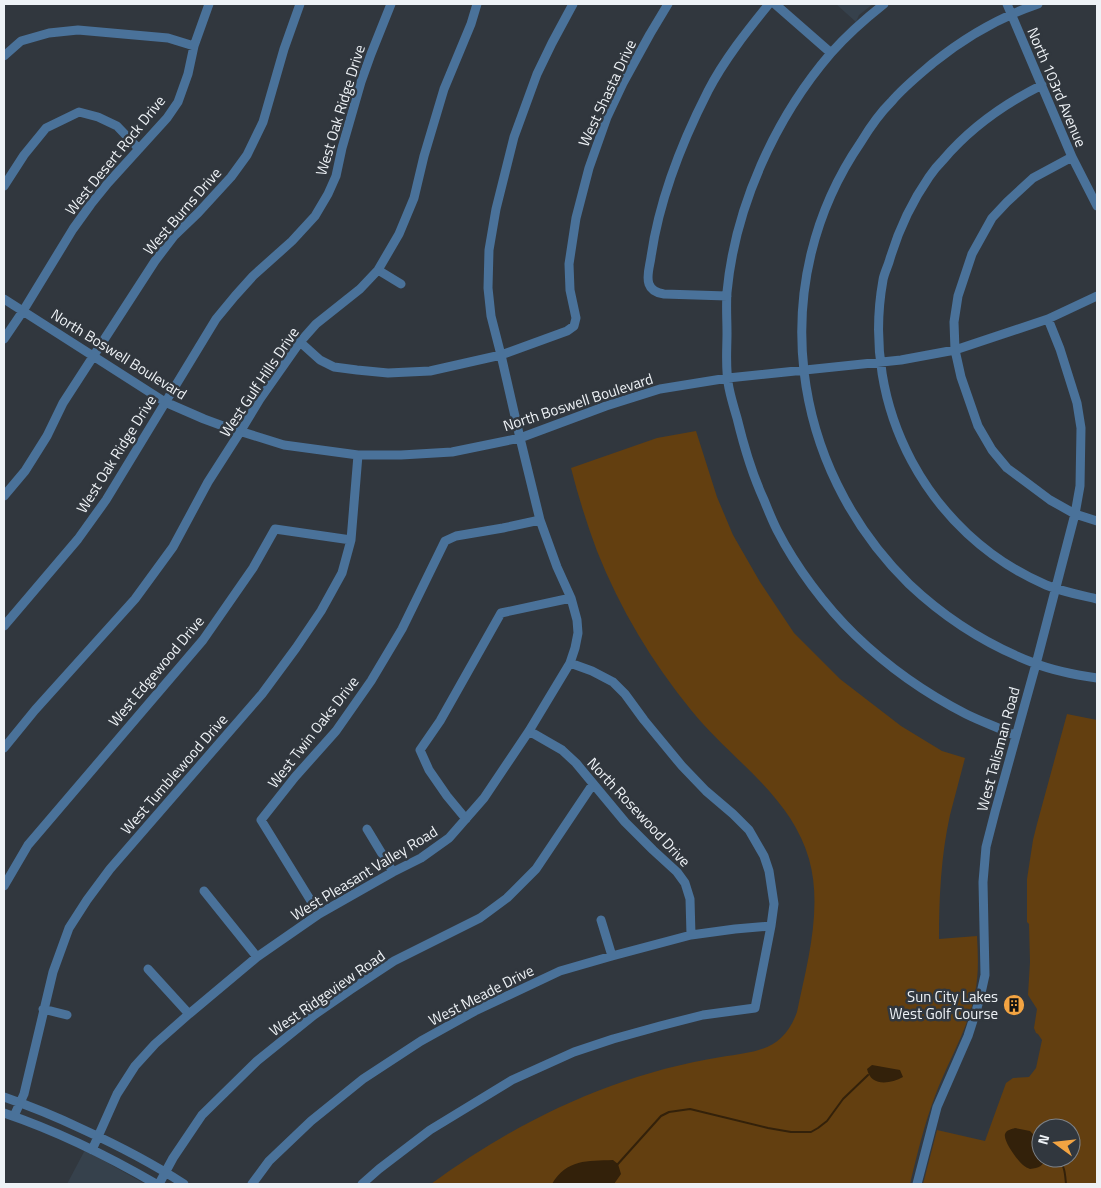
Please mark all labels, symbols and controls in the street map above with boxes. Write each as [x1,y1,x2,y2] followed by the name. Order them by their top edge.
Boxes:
[1021,24,1093,150] street label: North 103rd Avenue
[572,36,642,150] street label: West Shasta Drive
[309,42,371,178] street label: West Oak Ridge Drive
[59,90,171,220] street label: West Desert Rock Drive
[137,162,227,260] street label: West Burns Drive
[46,303,192,405] street label: North Boswell Boulevard
[214,322,304,442] street label: West Gulf Hills Drive
[500,367,656,437] street label: North Boswell Boulevard
[70,390,162,518] street label: West Oak Ridge Drive
[103,610,209,732] street label: West Edgewood Drive
[262,671,364,793] street label: West Twin Oaks Drive
[970,684,1026,814] street label: West Talisman Road
[115,709,233,839] street label: West Tumblewood Drive
[582,752,696,872] street label: North Rosewood Drive
[286,820,442,926] street label: West Pleasant Valley Road
[264,944,390,1042] street label: West Ridgeview Road
[424,959,538,1031] street label: West Meade Drive
[889,985,998,1025] place label: Sun City Lakes West Golf Course
[1002,993,1026,1017] building icon: Sun City Lakes West Golf Course
[1031,1118,1081,1168] north arrow
[1032,1132,1054,1147] text: N

